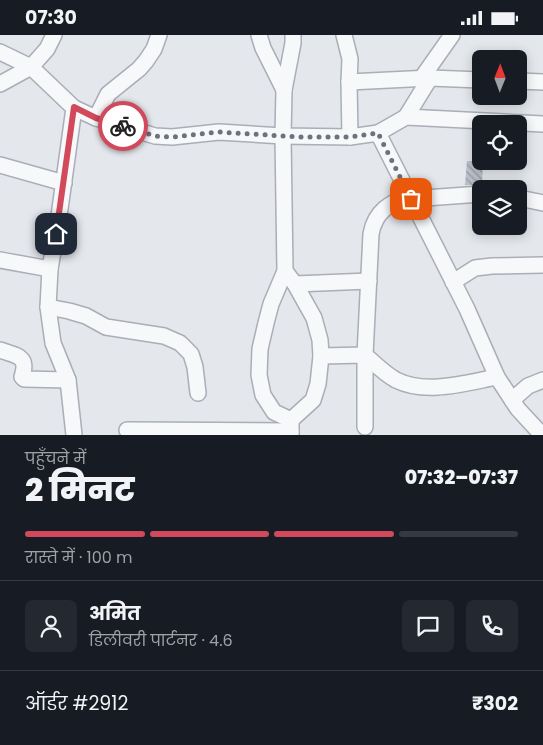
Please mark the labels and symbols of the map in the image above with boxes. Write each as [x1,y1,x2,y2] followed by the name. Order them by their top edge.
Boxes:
[472,50,528,105] north arrow
[98,101,148,151] courier
[390,178,432,220] pin
[35,213,77,255] pin

